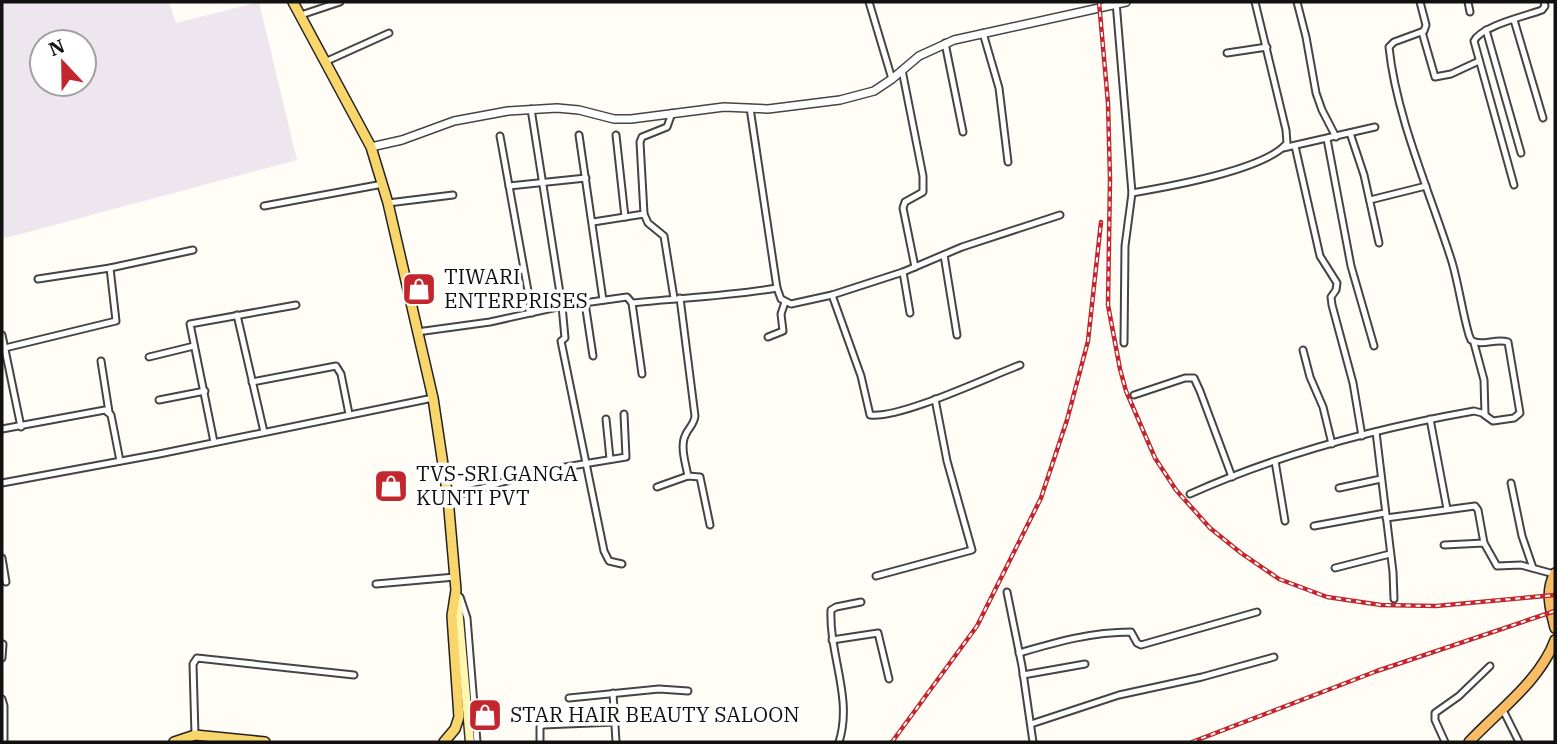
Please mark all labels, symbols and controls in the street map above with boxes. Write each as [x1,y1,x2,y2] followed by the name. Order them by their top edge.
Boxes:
[28,28,98,98] north arrow
[45,33,68,61] text: N
[444,262,588,314] place label: TIWARI ENTERPRISES
[400,270,438,308] shop icon: TIWARI ENTERPRISES
[416,459,578,511] place label: TVS-SRI GANGA KUNTI PVT
[372,467,410,505] shop icon: TVS-SRI GANGA KUNTI PVT
[466,696,504,734] shop icon: STAR HAIR BEAUTY SALOON
[510,700,800,728] place label: STAR HAIR BEAUTY SALOON

